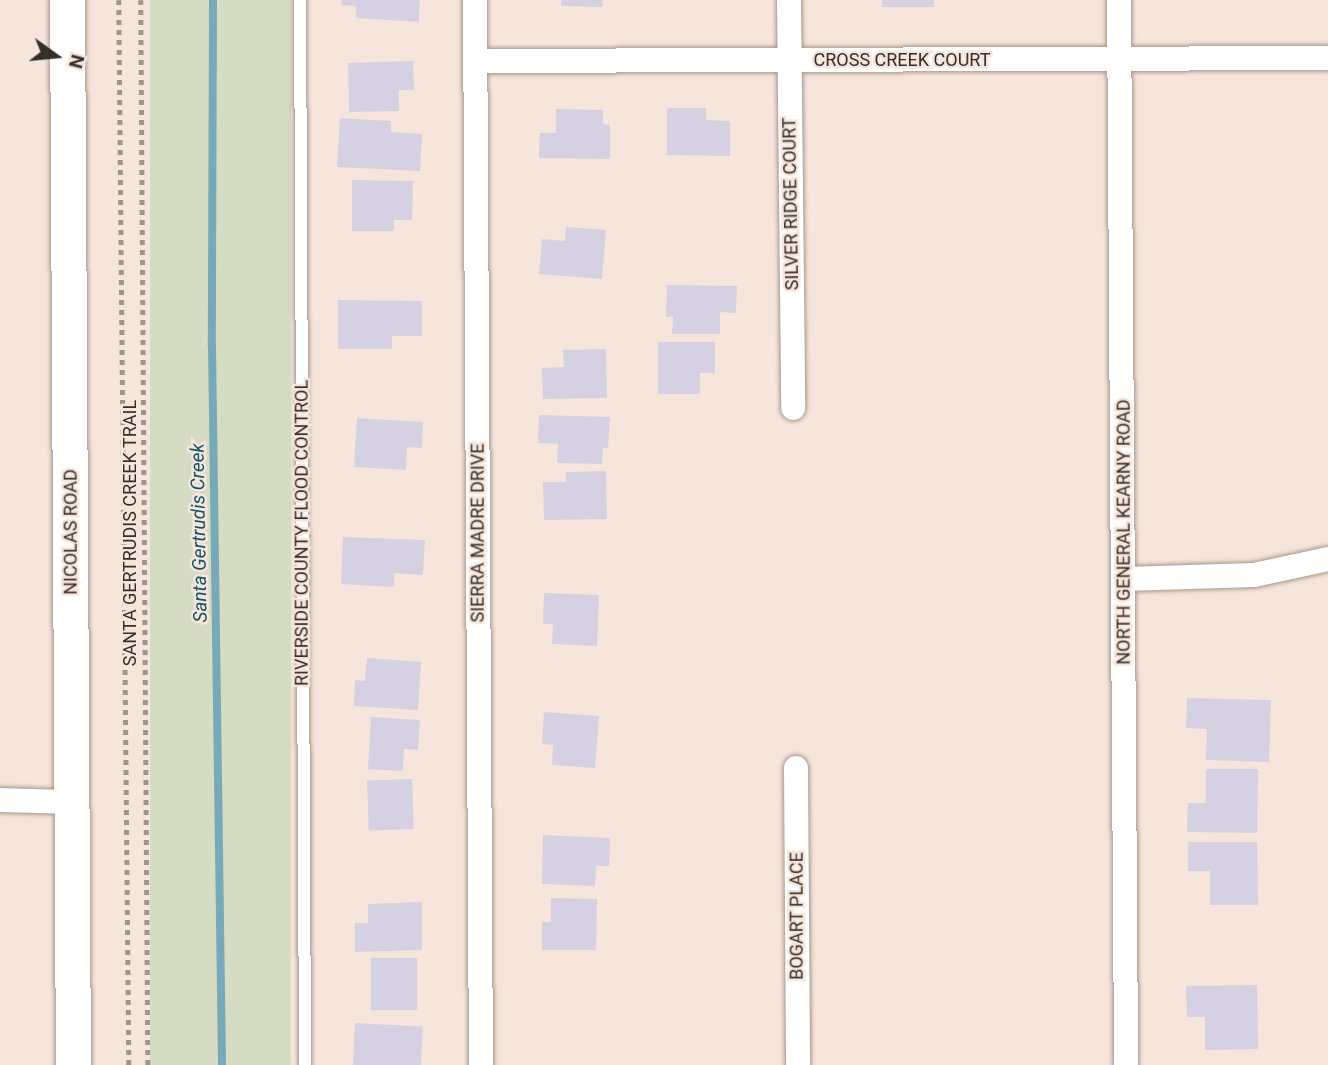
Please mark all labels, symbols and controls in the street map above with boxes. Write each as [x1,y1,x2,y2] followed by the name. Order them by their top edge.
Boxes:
[21,21,91,91] north arrow
[814,49,990,71] street label: CROSS CREEK COURT
[64,52,90,71] text: N
[779,118,803,290] street label: SILVER RIDGE COURT
[291,380,313,686] street label: RIVERSIDE COUNTY FLOOD CONTROL
[1113,399,1135,665] street label: NORTH GENERAL KEARNY ROAD
[119,400,141,666] street label: SANTA GERTRUDIS CREEK TRAIL
[186,443,212,623] water label: Santa Gertrudis Creek
[467,444,489,622] street label: SIERRA MADRE DRIVE
[60,469,82,595] street label: NICOLAS ROAD
[786,852,808,980] street label: BOGART PLACE

